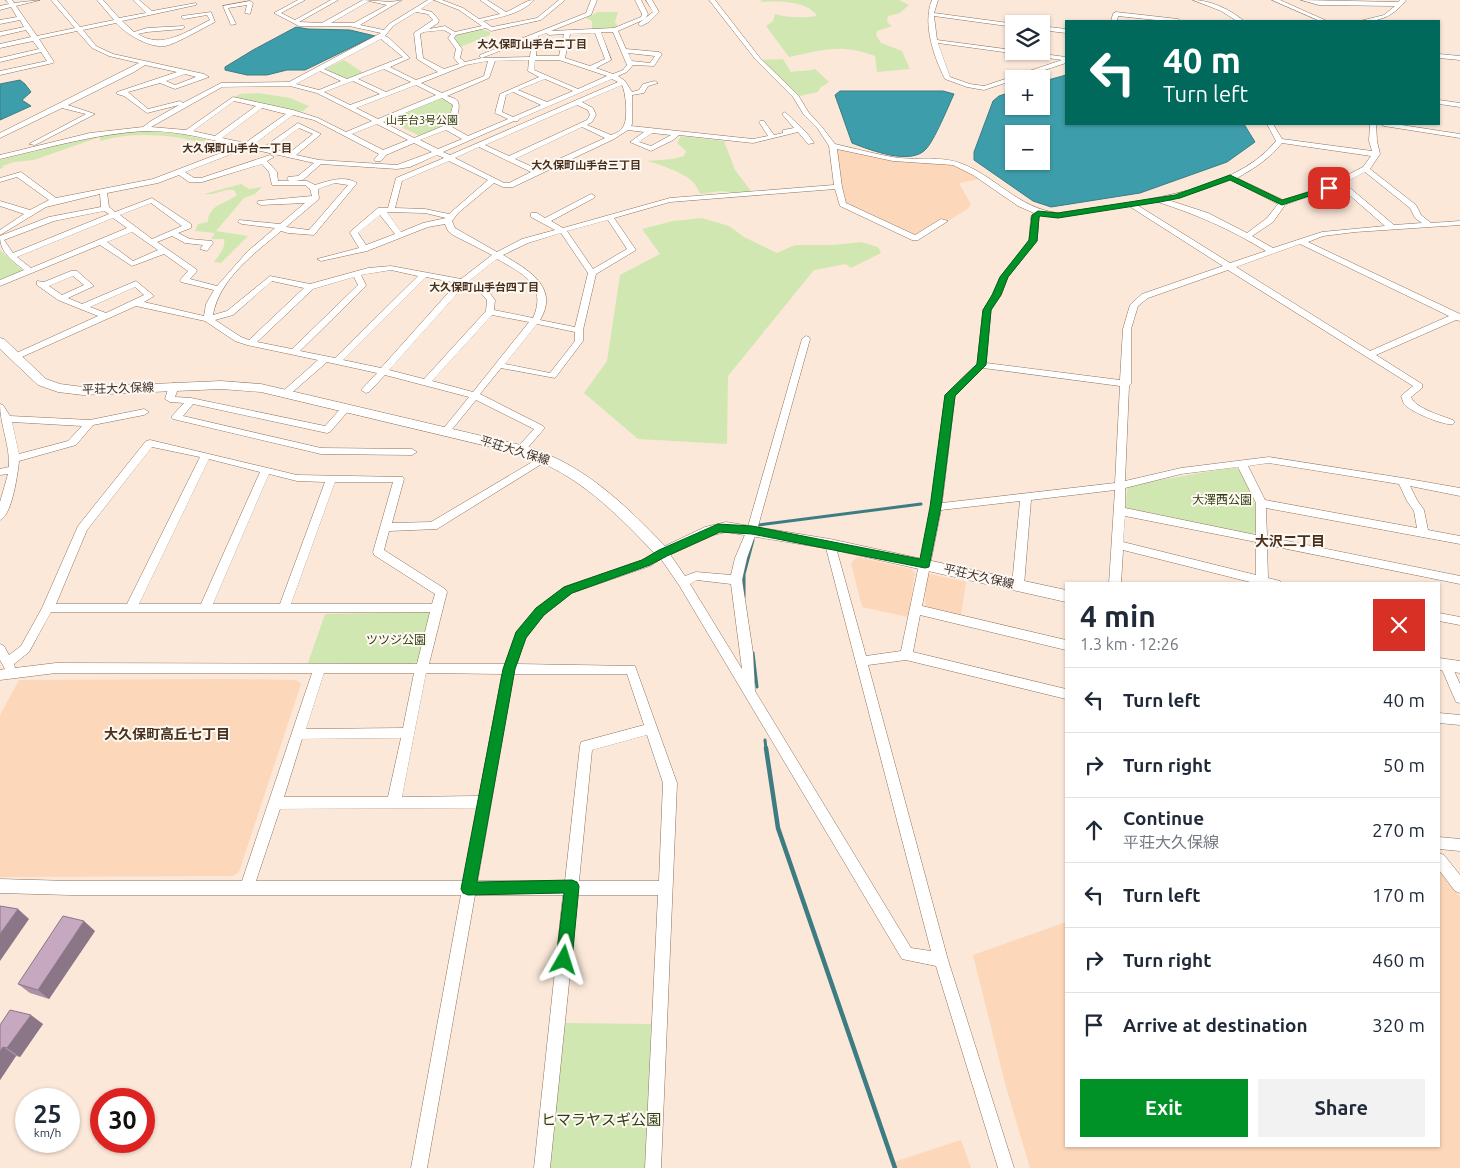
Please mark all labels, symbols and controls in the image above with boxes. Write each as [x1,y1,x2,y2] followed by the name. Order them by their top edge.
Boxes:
[1005,15,1050,170] map controls
[1005,15,1050,60] button: layers
[477,38,587,50] district label: 大久保町山手台二丁目
[1080,40,1145,105] icon: left
[1163,40,1241,80] text: 40 m
[1005,70,1050,115] button: +
[1163,81,1248,106] text: Turn left
[386,114,458,126] park label: 山手台3号公園
[1005,125,1050,170] button: −
[182,142,292,154] district label: 大久保町山手台一丁目
[531,159,641,171] district label: 大久保町山手台三丁目
[1308,167,1350,209] pin
[1315,174,1343,202] icon: arrive
[429,281,539,293] district label: 大久保町山手台四丁目
[82,380,154,396] street label: 平荘大久保線
[479,433,551,467] street label: 平荘大久保線
[1192,493,1252,506] park label: 大澤西公園
[1255,533,1325,549] district label: 大沢二丁目
[942,562,1016,590] street label: 平荘大久保線
[1080,599,1156,633] text: 4 min
[1373,599,1425,651] button: close
[366,633,426,646] park label: ツツジ公園
[1080,635,1179,653] text: 1.3 km · 12:26
[1080,686,1108,714] icon: left
[1123,689,1201,711] text: Turn left
[1383,689,1425,711] text: 40 m
[104,726,230,742] district label: 大久保町高丘七丁目
[1080,751,1108,779] icon: right
[1123,754,1211,776] text: Turn right
[1383,754,1425,776] text: 50 m
[1123,807,1204,829] text: Continue
[1080,816,1108,844] icon: ahead
[1372,819,1425,841] text: 270 m
[1123,833,1219,851] text: 平荘大久保線
[1080,881,1108,909] icon: left
[1123,884,1201,906] text: Turn left
[1372,884,1425,906] text: 170 m
[537,933,589,985] position arrow
[1080,946,1108,974] icon: right
[1123,949,1211,971] text: Turn right
[1372,949,1425,971] text: 460 m
[1080,1011,1108,1039] icon: arrive
[1123,1014,1308,1036] text: Arrive at destination
[1372,1014,1425,1036] text: 320 m
[1080,1079,1248,1137] button: Exit
[1258,1079,1425,1137] button: Share
[90,1088,155,1153] speed limit sign: 30
[33,1100,62,1128] text: 25
[541,1111,661,1128] park label: ヒマラヤスギ公園
[34,1126,61,1139] text: km/h

